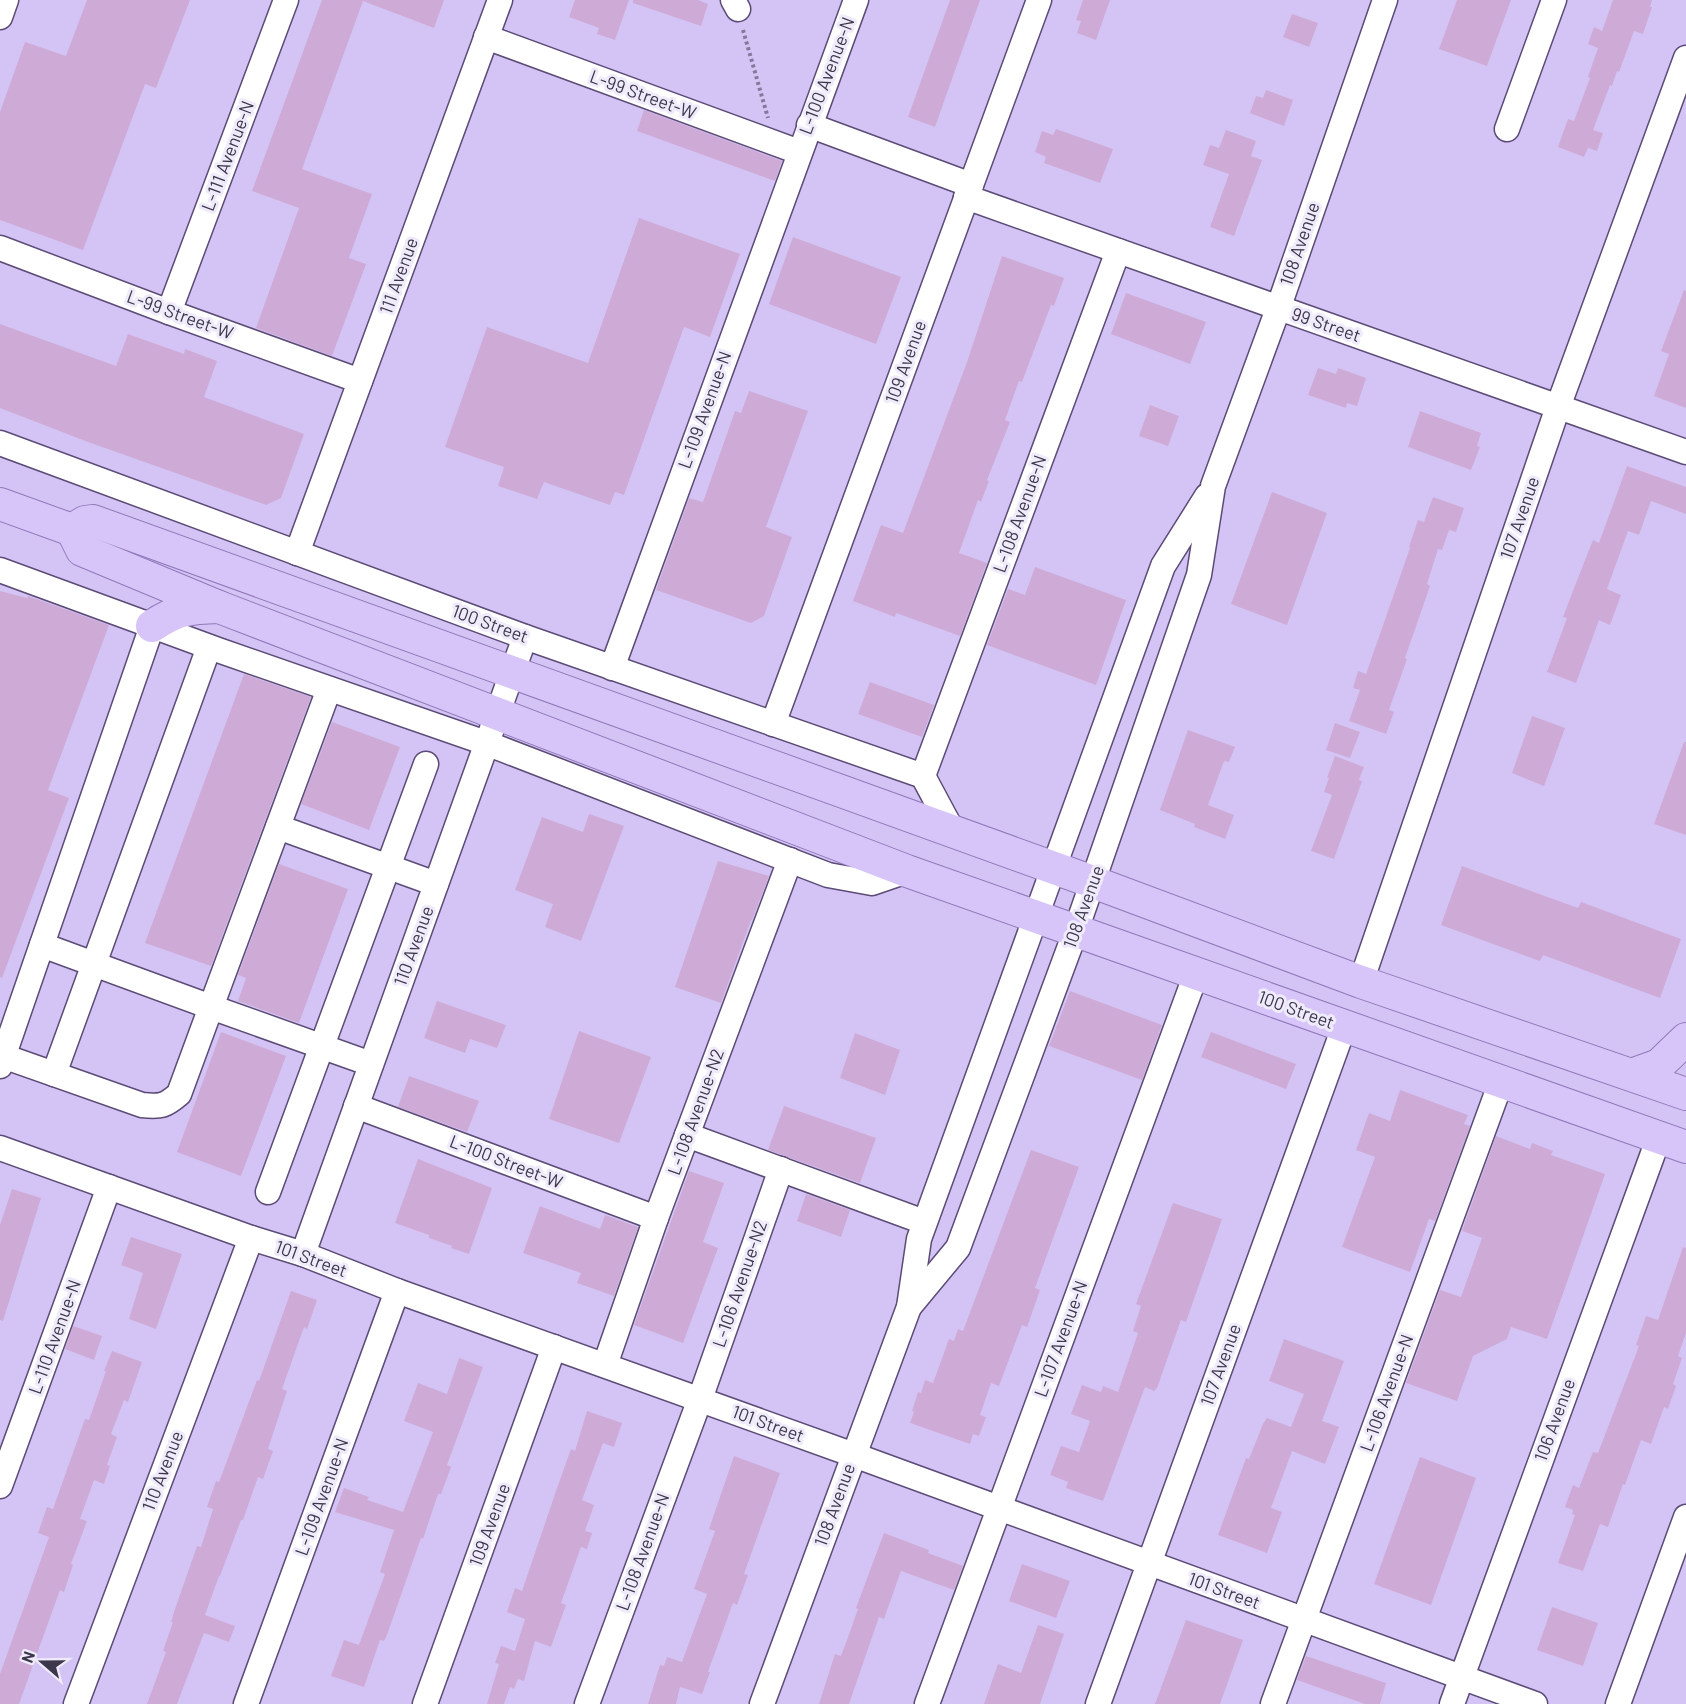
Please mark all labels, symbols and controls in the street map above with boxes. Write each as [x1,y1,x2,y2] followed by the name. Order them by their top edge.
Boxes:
[794,14,859,137] street label: L-100 Avenue-N
[587,65,700,124] street label: L-99 Street-W
[196,97,258,214] street label: L-111 Avenue-N
[1275,199,1324,288] street label: 108 Avenue
[374,234,422,317] street label: 111 Avenue
[124,285,237,344] street label: L-99 Street-W
[1289,302,1364,346] street label: 99 Street
[880,317,930,406] street label: 109 Avenue
[673,348,735,471] street label: L-109 Avenue-N
[988,452,1050,575] street label: L-108 Avenue-N
[1495,474,1543,562] street label: 107 Avenue
[449,599,531,647] street label: 100 Street
[1058,862,1108,951] street label: 108 Avenue
[388,903,438,989] street label: 110 Avenue
[1255,985,1337,1033] street label: 100 Street
[662,1045,728,1178] street label: L-108 Avenue-N2
[447,1129,566,1193] street label: L-100 Street-W
[707,1217,771,1350] street label: L-106 Avenue-N2
[272,1235,350,1281] street label: 101 Street
[23,1276,85,1397] street label: L-110 Avenue-N
[1029,1277,1091,1400] street label: L-107 Avenue-N
[1195,1321,1245,1409] street label: 107 Avenue
[1355,1331,1417,1454] street label: L-106 Avenue-N
[1529,1375,1579,1464] street label: 106 Avenue
[729,1400,807,1446] street label: 101 Street
[137,1428,187,1514] street label: 110 Avenue
[290,1435,352,1558] street label: L-109 Avenue-N
[809,1460,859,1549] street label: 108 Avenue
[464,1480,514,1569] street label: 109 Avenue
[611,1490,673,1613] street label: L-108 Avenue-N
[1185,1567,1263,1613] street label: 101 Street
[12,1632,72,1692] north arrow
[17,1648,38,1665] text: N

